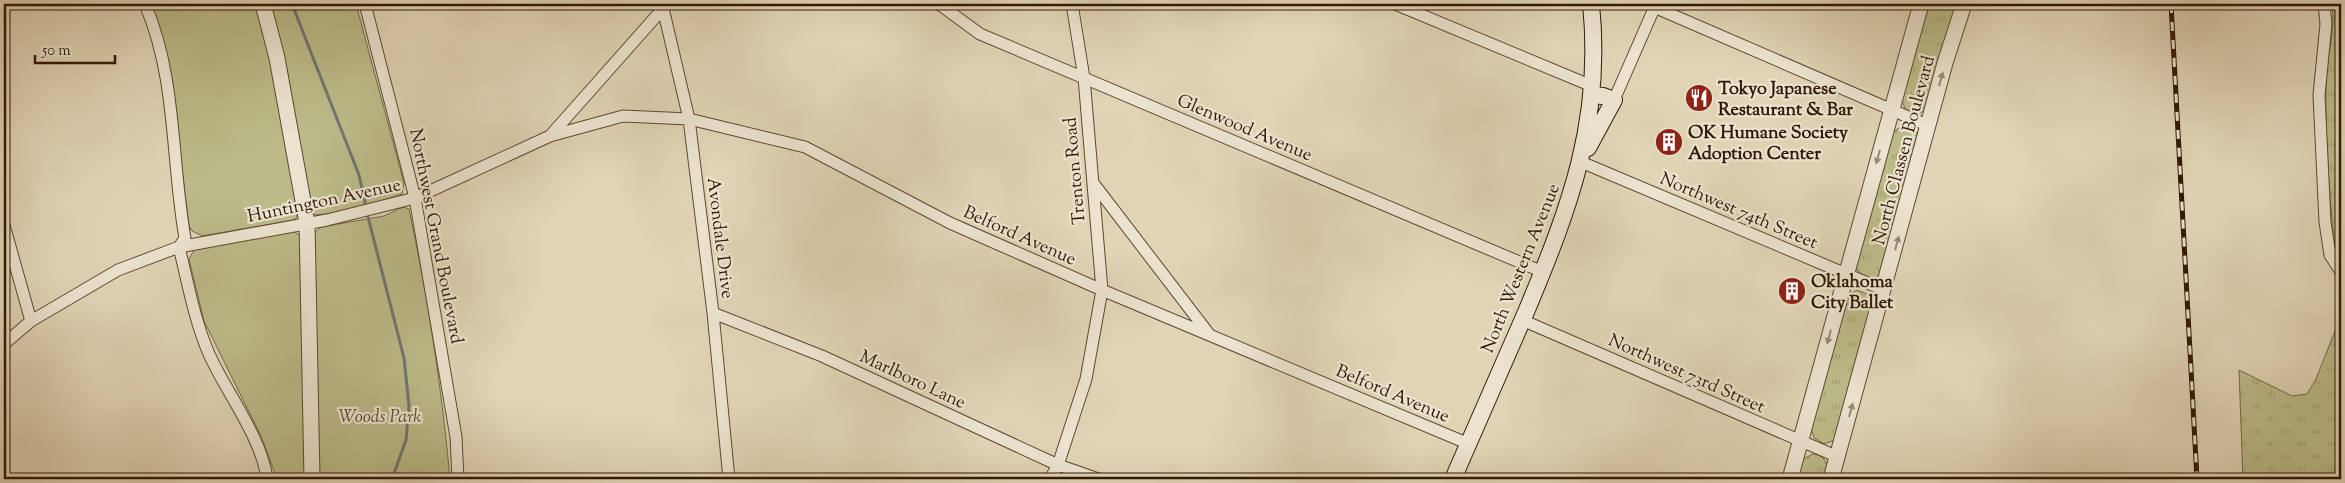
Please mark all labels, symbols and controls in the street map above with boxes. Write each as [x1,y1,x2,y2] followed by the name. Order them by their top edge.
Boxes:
[35,32,115,64] scale bar
[41,41,71,62] text: 50 m
[1867,53,1943,248] street label: North Classen Boulevard
[1937,72,1945,87] one-way arrow
[1718,77,1853,124] place label: Tokyo Japanese Restaurant & Bar
[1684,83,1714,113] restaurant icon: Tokyo Japanese Restaurant & Bar
[1172,89,1316,169] street label: Glenwood Avenue
[1058,116,1094,226] street label: Trenton Road
[1688,121,1848,168] place label: OK Humane Society Adoption Center
[401,127,469,346] street label: Northwest Grand Boulevard
[1654,127,1684,157] building icon: OK Humane Society Adoption Center
[1874,150,1882,165] one-way arrow
[1655,167,1821,257] street label: Northwest 74th Street
[245,173,404,231] street label: Huntington Avenue
[699,176,739,300] street label: Avondale Drive
[1476,180,1568,357] street label: North Western Avenue
[959,200,1080,273] street label: Belford Avenue
[1893,235,1901,250] one-way arrow
[1811,270,1894,317] place label: Oklahoma City Ballet
[1777,276,1807,306] building icon: Oklahoma City Ballet
[1604,329,1769,421] street label: Northwest 73rd Street
[1824,330,1832,345] one-way arrow
[855,345,970,417] street label: Marlboro Lane
[1331,359,1453,430] street label: Belford Avenue
[1847,402,1855,417] one-way arrow
[339,405,421,431] park label: Woods Park

